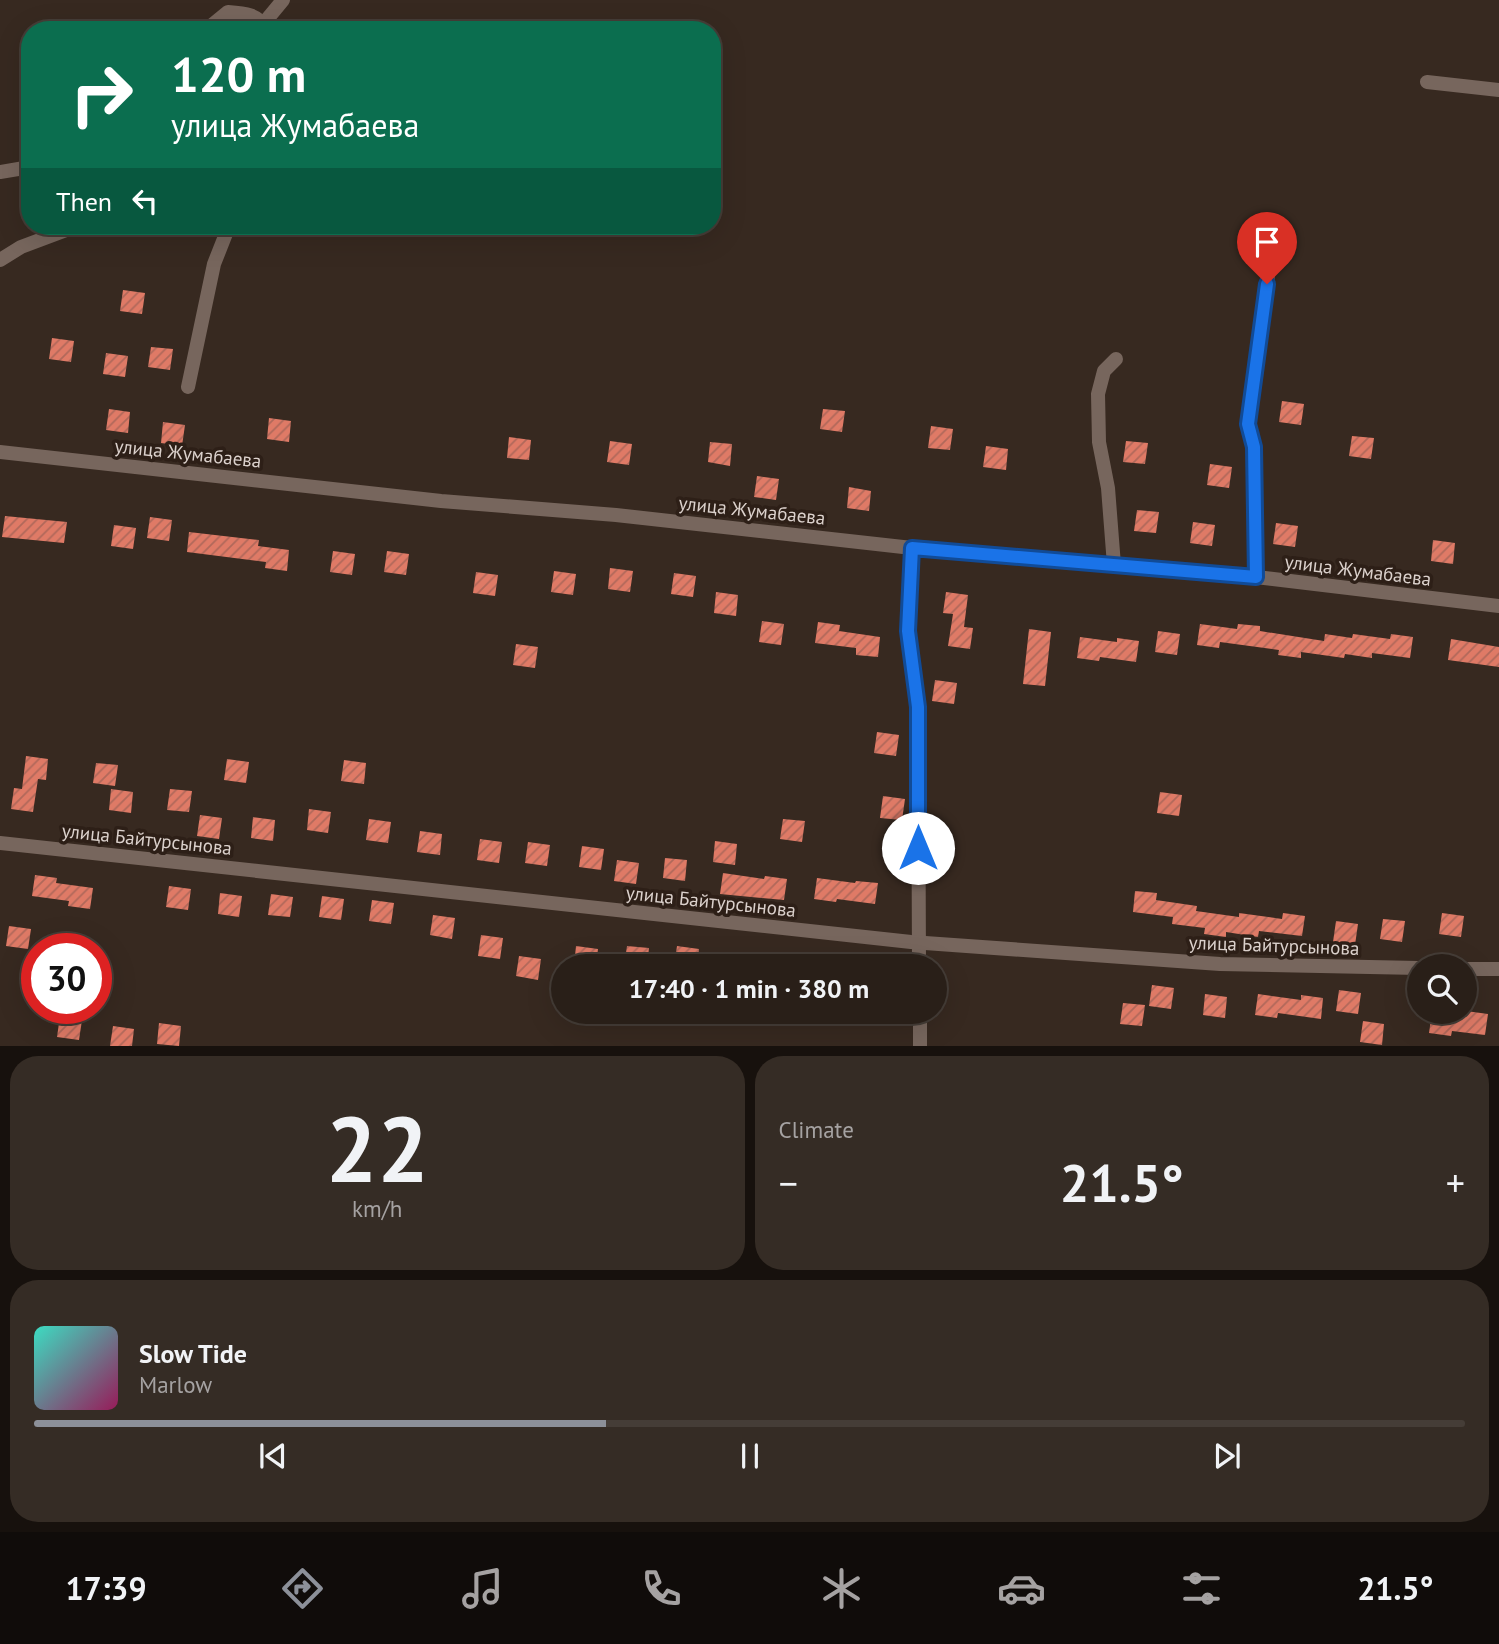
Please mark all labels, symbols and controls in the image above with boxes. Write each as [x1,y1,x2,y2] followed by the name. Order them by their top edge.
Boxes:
[171,42,306,106] text: 120 m
[56,49,147,140] icon: right
[171,104,419,146] text: улица Жумабаева
[126,182,164,220] icon: left
[56,185,112,218] text: Then
[1237,212,1297,284] pin
[1248,223,1286,261] icon: arrive
[113,433,263,473] street label: улица Жумабаева
[677,490,827,530] street label: улица Жумабаева
[1283,549,1433,591] street label: улица Жумабаева
[881,811,955,885] position arrow
[61,818,233,860] street label: улица Байтурсынова
[625,880,797,922] street label: улица Байтурсынова
[1188,930,1360,960] street label: улица Байтурсынова
[21,933,112,1024] speed limit sign: 30
[1407,954,1477,1024] map controls
[1407,954,1477,1024] button: search
[629,972,869,1005] text: 17:40 · 1 min · 380 m
[326,1089,429,1207] text: 22
[779,1115,854,1144] text: Climate
[1060,1149,1184,1216] text: 21.5°
[779,1158,798,1207] text: −
[1446,1158,1465,1207] text: +
[352,1194,402,1223] text: km/h
[139,1337,247,1370] text: Slow Tide
[139,1370,212,1399] text: Marlow
[254,1437,292,1475] icon: previous
[731,1437,769,1475] icon: pause
[1208,1437,1246,1475] icon: next
[278,1564,327,1613] icon: directions
[458,1564,507,1613] icon: music
[637,1564,686,1613] icon: phone
[817,1564,866,1613] icon: climate
[997,1564,1046,1613] icon: car
[1177,1564,1226,1613] icon: filters
[65,1567,147,1609] text: 17:39
[1357,1567,1434,1609] text: 21.5°

